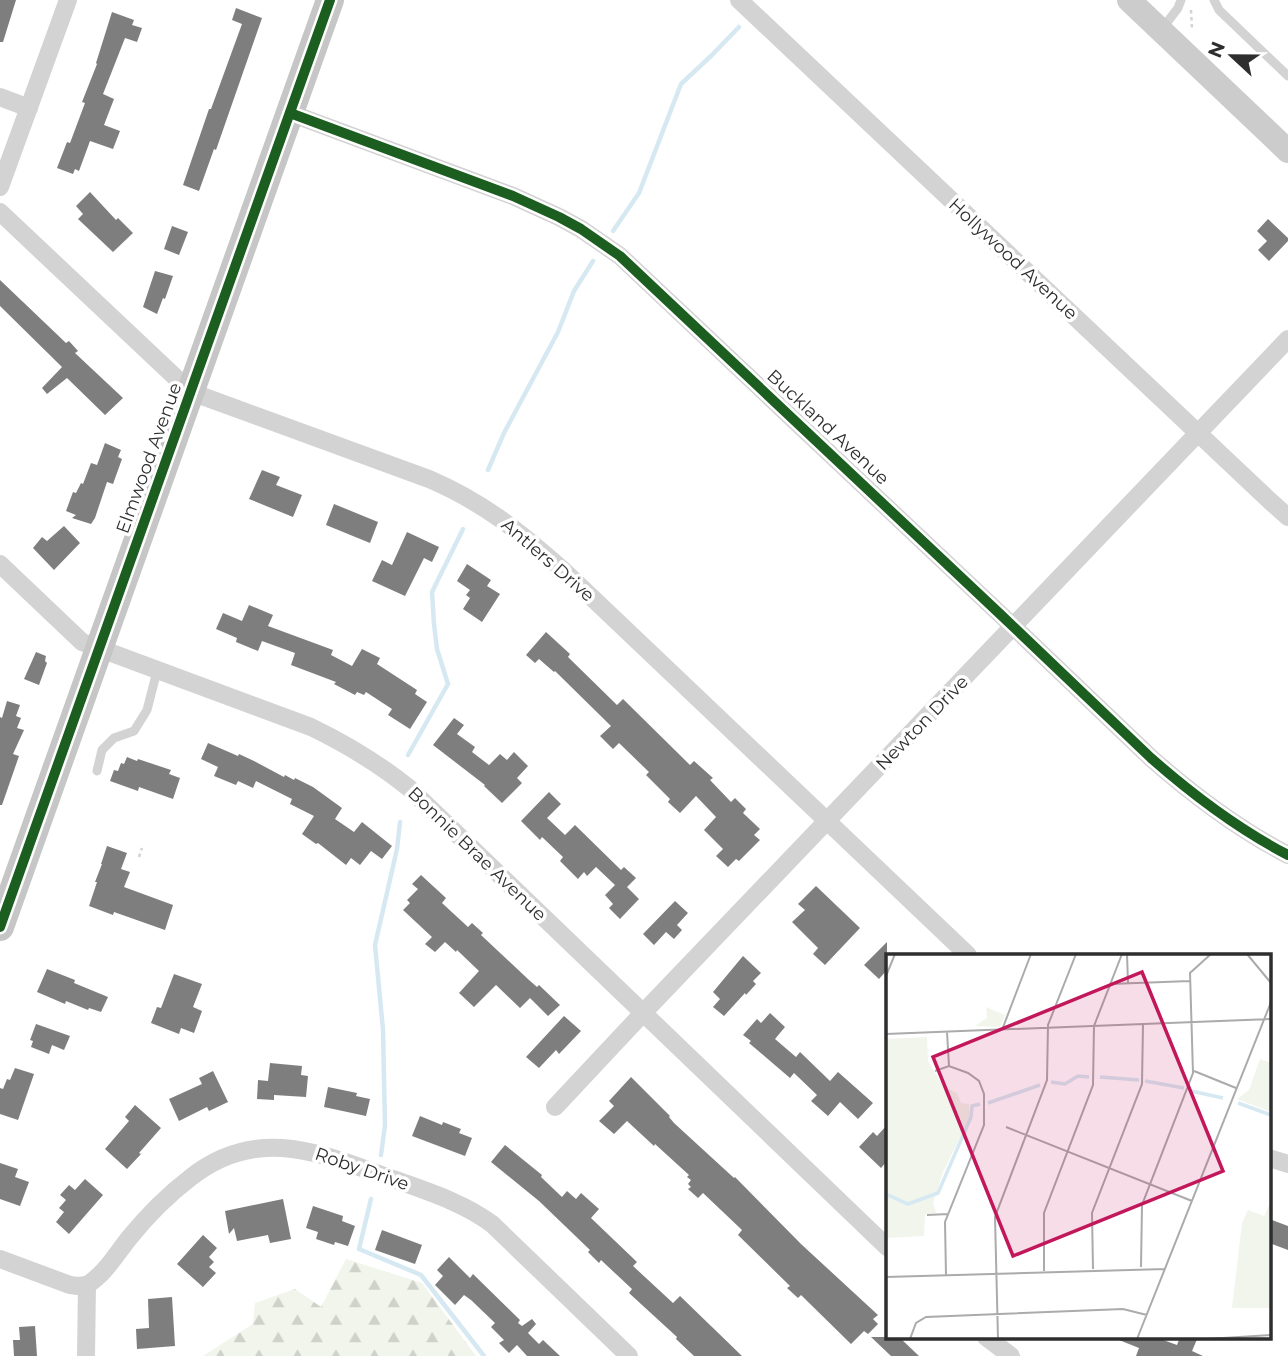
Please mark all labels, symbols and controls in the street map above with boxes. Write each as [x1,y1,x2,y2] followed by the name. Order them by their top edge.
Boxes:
[1197,21,1267,91] north arrow
[1203,38,1230,61] text: N
[944,194,1082,324] street label: Hollywood Avenue
[762,365,894,489] street label: Buckland Avenue
[112,380,187,536] street label: Elmwood Avenue
[497,514,599,606] street label: Antlers Drive
[871,671,973,775] street label: Newton Drive
[403,782,551,926] street label: Bonnie Brae Avenue
[886,954,1270,1338] inset map
[312,1143,412,1195] street label: Roby Drive

